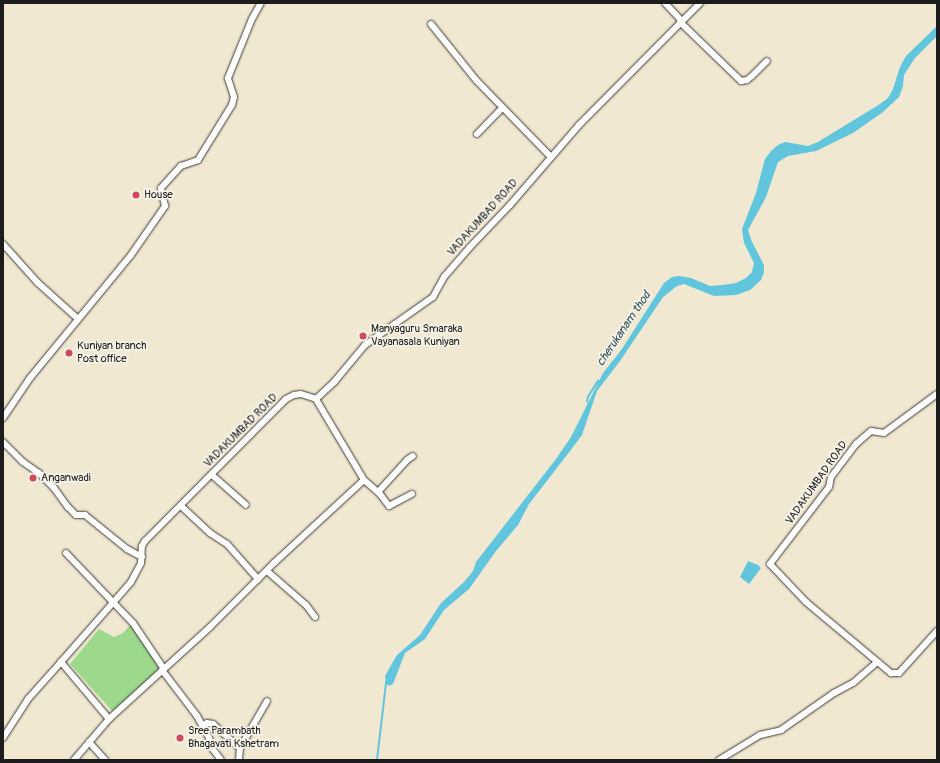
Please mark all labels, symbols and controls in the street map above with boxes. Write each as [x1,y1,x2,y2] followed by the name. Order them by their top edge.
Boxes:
[445,177,521,259] street label: VADAKUMBAD ROAD
[144,188,173,202] place label: House
[131,190,141,200] marker: House
[594,289,654,369] water label: cherukanam thod
[371,323,462,349] place label: Manyaguru Smaraka Vayanasala Kuniyan
[358,331,368,341] marker: Manyaguru Smaraka Vayanasala Kuniyan
[77,340,147,366] place label: Kuniyan branch Post office
[64,348,74,358] marker: Kuniyan branch Post office
[201,391,281,471] street label: VADAKUMBAD ROAD
[783,439,851,527] street label: VADAKUMBAD ROAD
[41,471,91,485] place label: Anganwadi
[28,473,38,483] marker: Anganwadi
[188,725,279,751] place label: Sree Parambath Bhagavati Kshetram
[175,733,185,743] marker: Sree Parambath Bhagavati Kshetram

